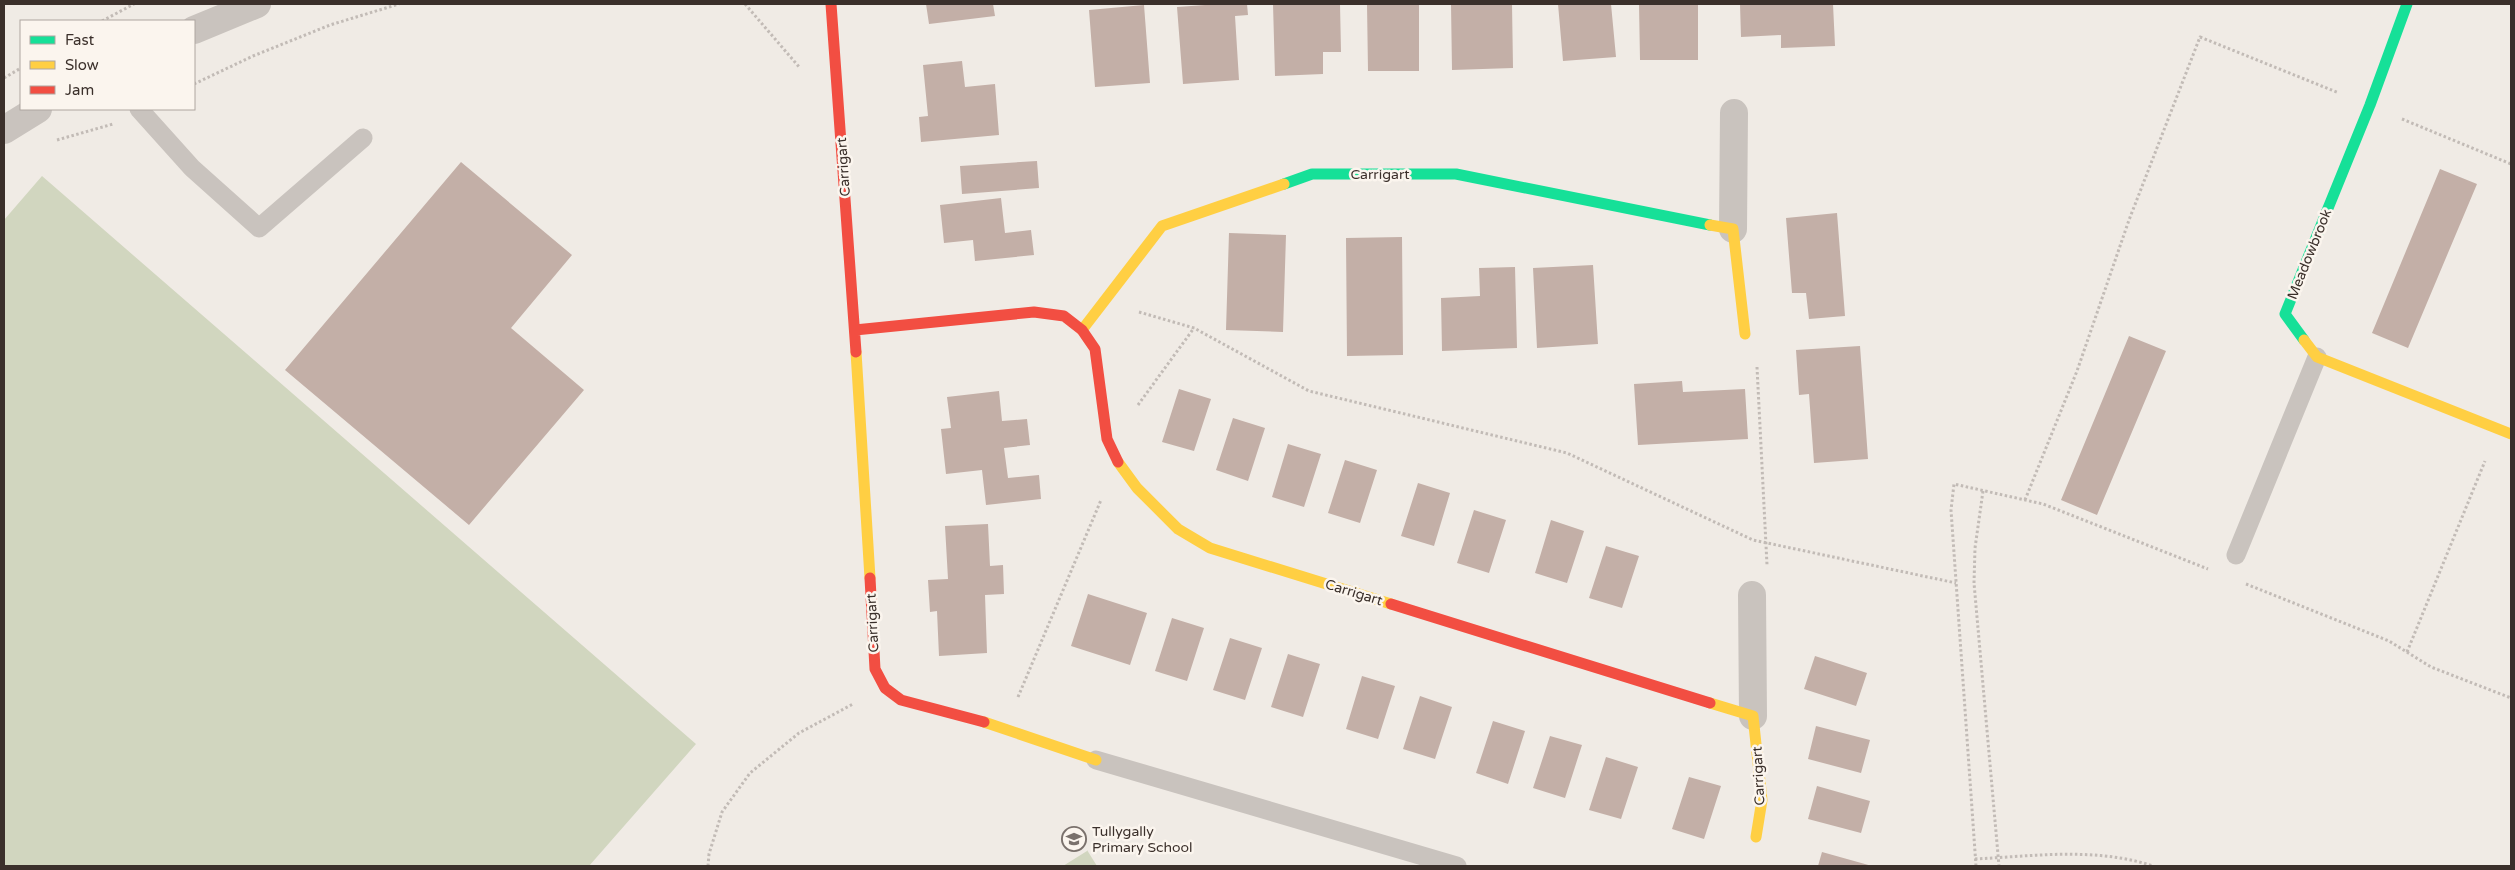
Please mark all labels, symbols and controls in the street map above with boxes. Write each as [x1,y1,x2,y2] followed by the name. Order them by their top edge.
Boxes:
[20,20,195,110] legend
[65,31,95,49] text: Fast
[65,56,99,74] text: Slow
[65,81,94,99] text: Jam
[833,136,854,197] street label: Carrigart
[1350,166,1410,183] street label: Carrigart
[2284,206,2335,302] street label: Meadowbrook
[1323,576,1385,609] street label: Carrigart
[862,592,883,653] street label: Carrigart
[1748,745,1769,806] street label: Carrigart
[1092,823,1193,856] place label: Tullygally Primary School
[1061,826,1087,852] school or university icon: Tullygally Primary School

